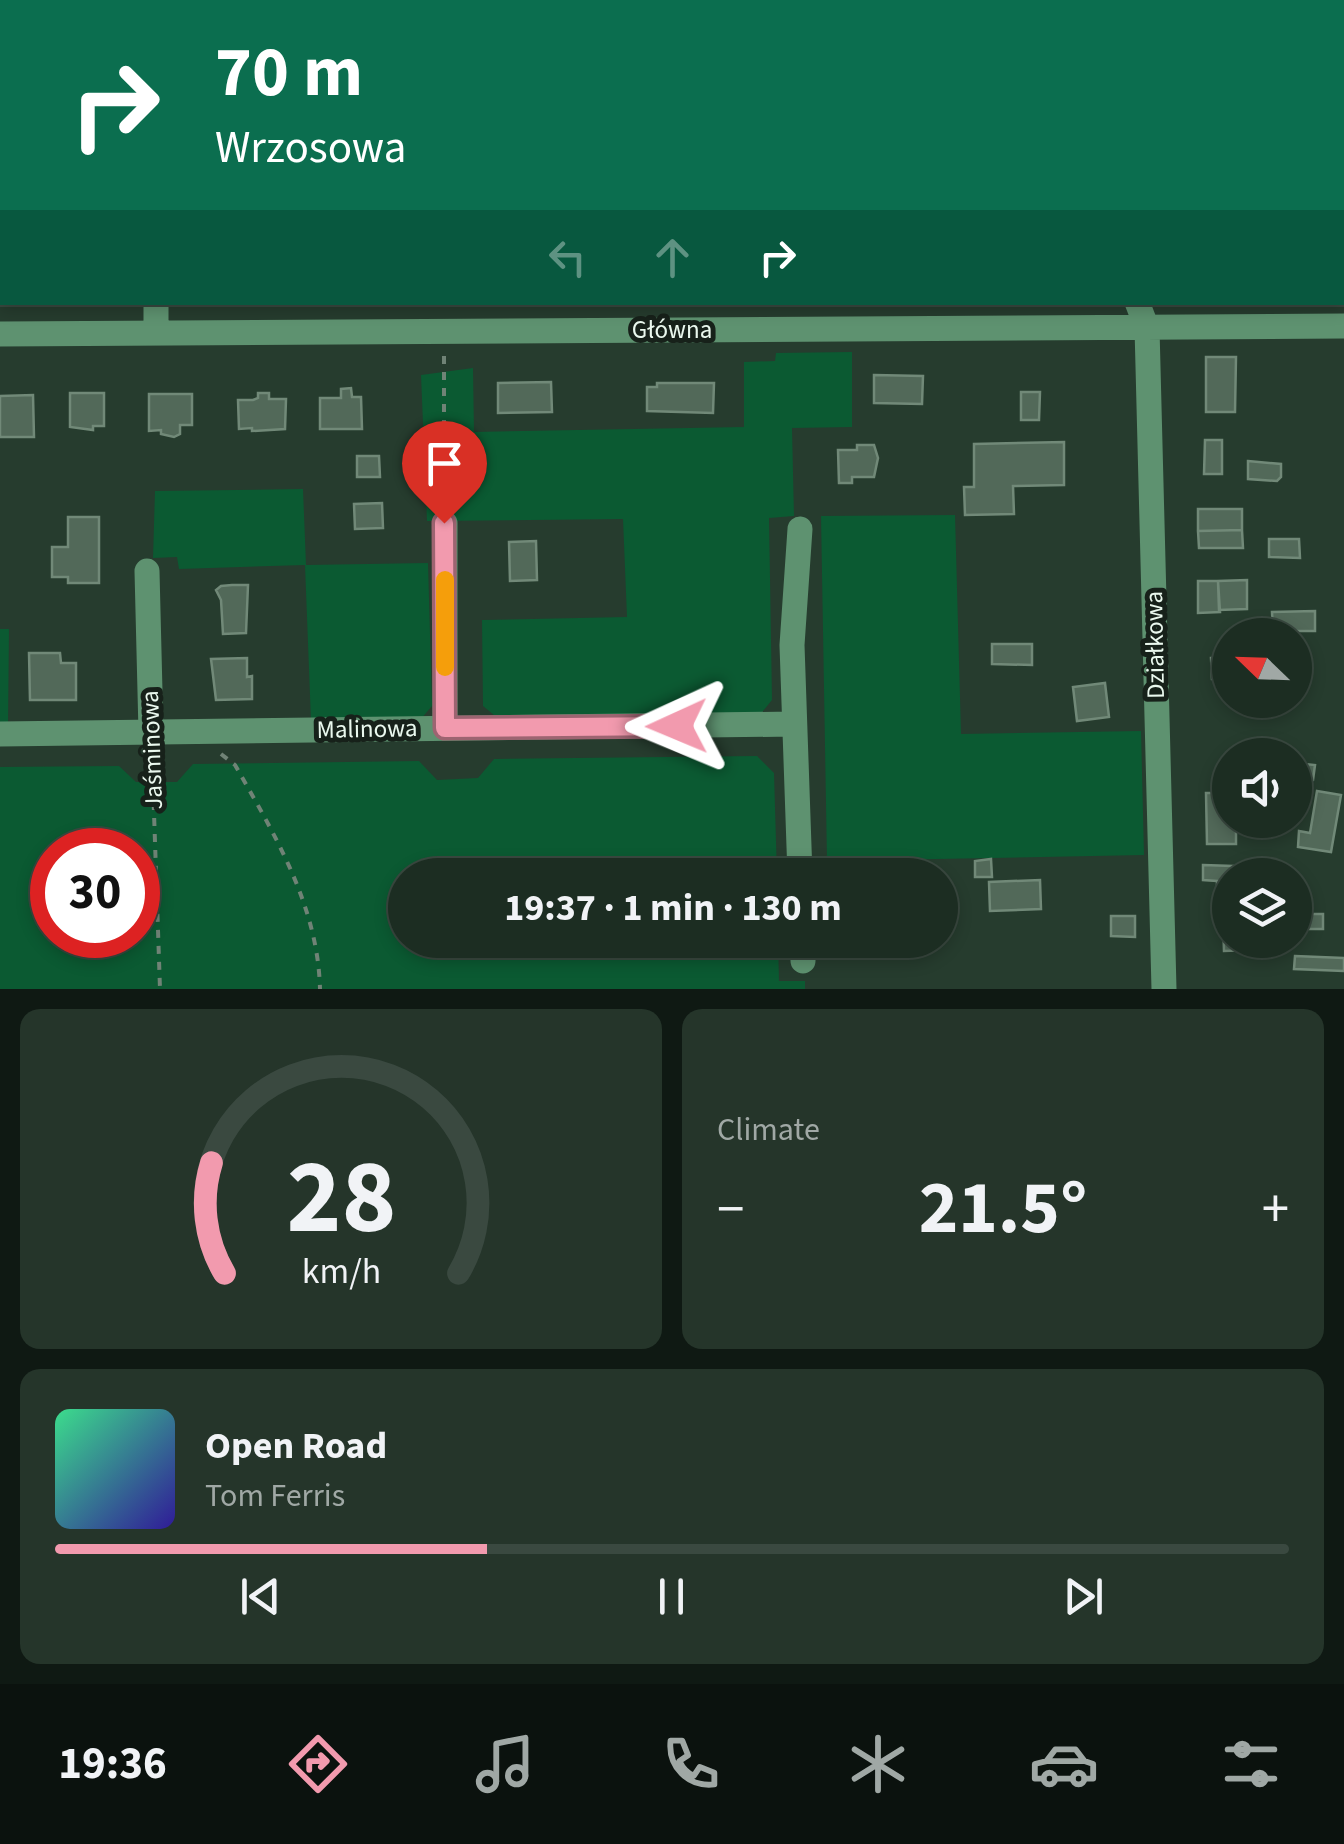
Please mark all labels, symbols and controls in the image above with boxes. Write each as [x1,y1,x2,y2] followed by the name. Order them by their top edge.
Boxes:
[215,23,363,123] text: 70 m
[50,40,180,170] icon: right
[215,116,406,180] text: Wrzosowa
[540,230,595,285] icon: left
[645,230,700,285] icon: ahead
[750,230,805,285] icon: right
[632,312,712,348] street label: Główna
[402,421,487,524] pin
[417,436,472,491] icon: arrive
[1136,591,1174,699] street label: Działkowa
[1212,618,1312,718] north arrow
[1212,618,1312,958] map controls
[625,674,729,778] position arrow
[132,690,172,810] street label: Jaśminowa
[316,710,418,748] street label: Malinowa
[1212,738,1312,838] button: sound
[30,828,160,958] speed limit sign: 30
[1212,858,1312,958] button: layers
[504,881,842,935] text: 19:37 · 1 min · 130 m
[717,1107,820,1153] text: Climate
[286,1125,396,1273] text: 28
[919,1155,1087,1262] text: 21.5°
[717,1171,744,1249] text: −
[1262,1171,1289,1249] text: +
[301,1246,381,1297] text: km/h
[205,1419,387,1473] text: Open Road
[205,1473,345,1519] text: Tom Ferris
[233,1569,288,1624] icon: previous
[644,1569,699,1624] icon: pause
[1056,1569,1111,1624] icon: next
[283,1729,353,1799] icon: directions
[470,1729,540,1799] icon: music
[656,1729,726,1799] icon: phone
[843,1729,913,1799] icon: climate
[1029,1729,1099,1799] icon: car
[1216,1729,1286,1799] icon: filters
[58,1732,167,1796] text: 19:36

